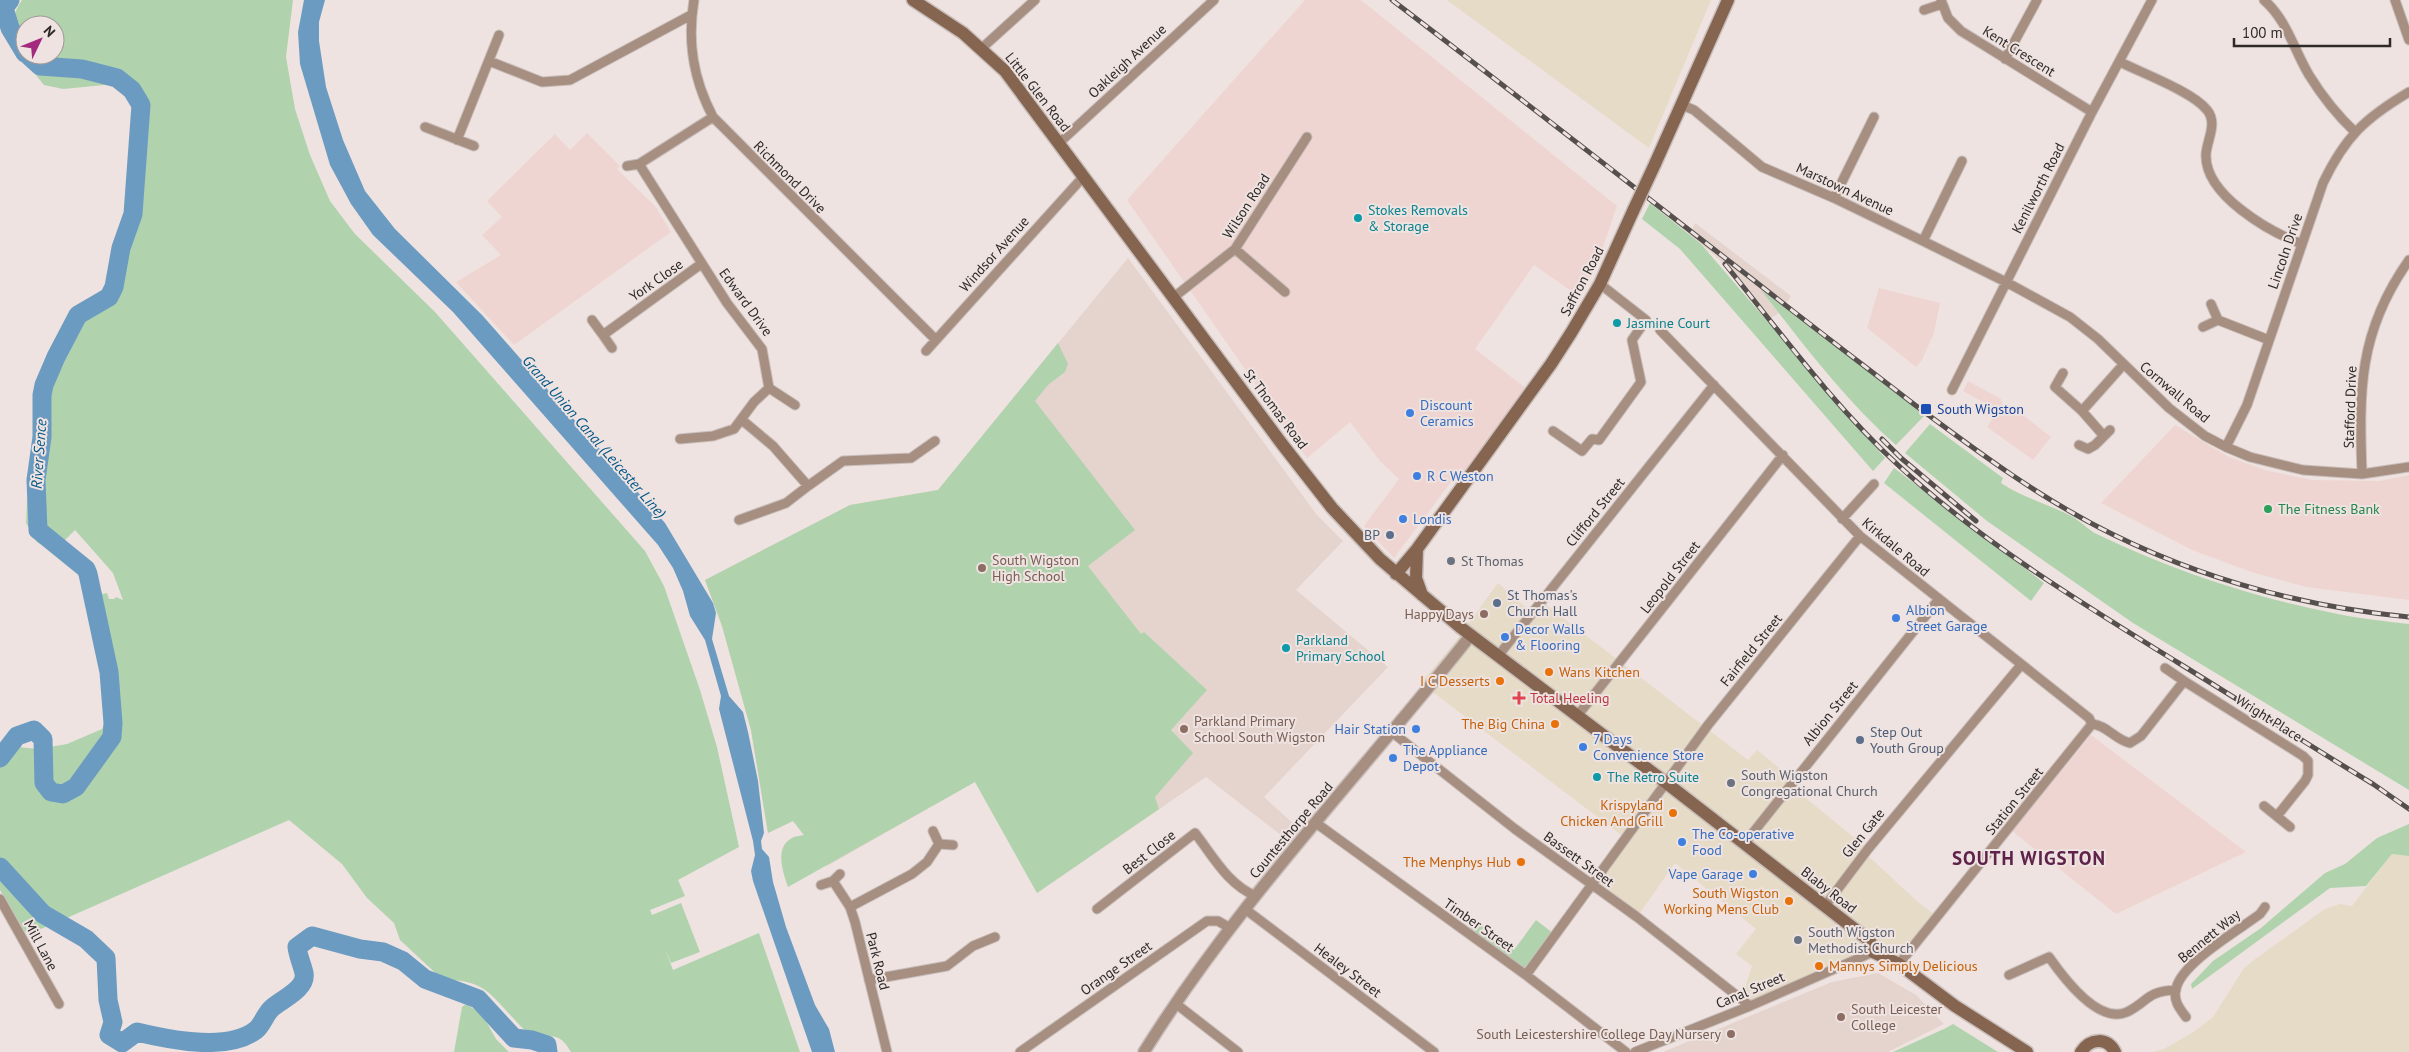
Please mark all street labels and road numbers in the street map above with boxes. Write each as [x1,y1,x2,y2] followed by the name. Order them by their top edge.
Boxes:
[1084,20,1170,102] street label: Oakleigh Avenue
[1979,22,2059,81] street label: Kent Crescent
[1001,49,1075,135] street label: Little Glen Road
[750,137,830,217] street label: Richmond Drive
[2007,140,2069,236] street label: Kenilworth Road
[1793,159,1897,219] street label: Marstown Avenue
[1218,170,1274,242] street label: Wilson Road
[2264,211,2306,291] street label: Lincoln Drive
[955,212,1033,296] street label: Windsor Avenue
[1556,243,1608,319] street label: Saffron Road
[626,255,686,305] street label: York Close
[715,264,777,340] street label: Edward Drive
[2136,357,2214,427] street label: Cornwall Road
[1240,365,1312,453] street label: St Thomas Road
[2340,365,2360,449] street label: Stafford Drive
[1562,474,1629,550] street label: Clifford Street
[1858,513,1934,581] street label: Kirkdale Road
[1636,537,1704,617] street label: Leopold Street
[1716,610,1786,690] street label: Fairfield Street
[1798,677,1862,749] street label: Albion Street
[2232,690,2306,746] street label: Wright Place
[1981,763,2047,839] street label: Station Street
[1245,778,1337,882] street label: Countesthorpe Road
[1838,805,1888,861] street label: Glen Gate
[1119,826,1179,878] street label: Best Close
[1540,827,1618,891] street label: Bassett Street
[1797,863,1861,917] street label: Blaby Road
[1440,894,1518,956] street label: Timber Street
[2174,905,2244,967] street label: Bennett Way
[20,916,62,974] street label: Mill Lane
[862,930,894,992] street label: Park Road
[1077,937,1155,999] street label: Orange Street
[1311,939,1386,1001] street label: Healey Street
[1713,967,1787,1013] street label: Canal Street

